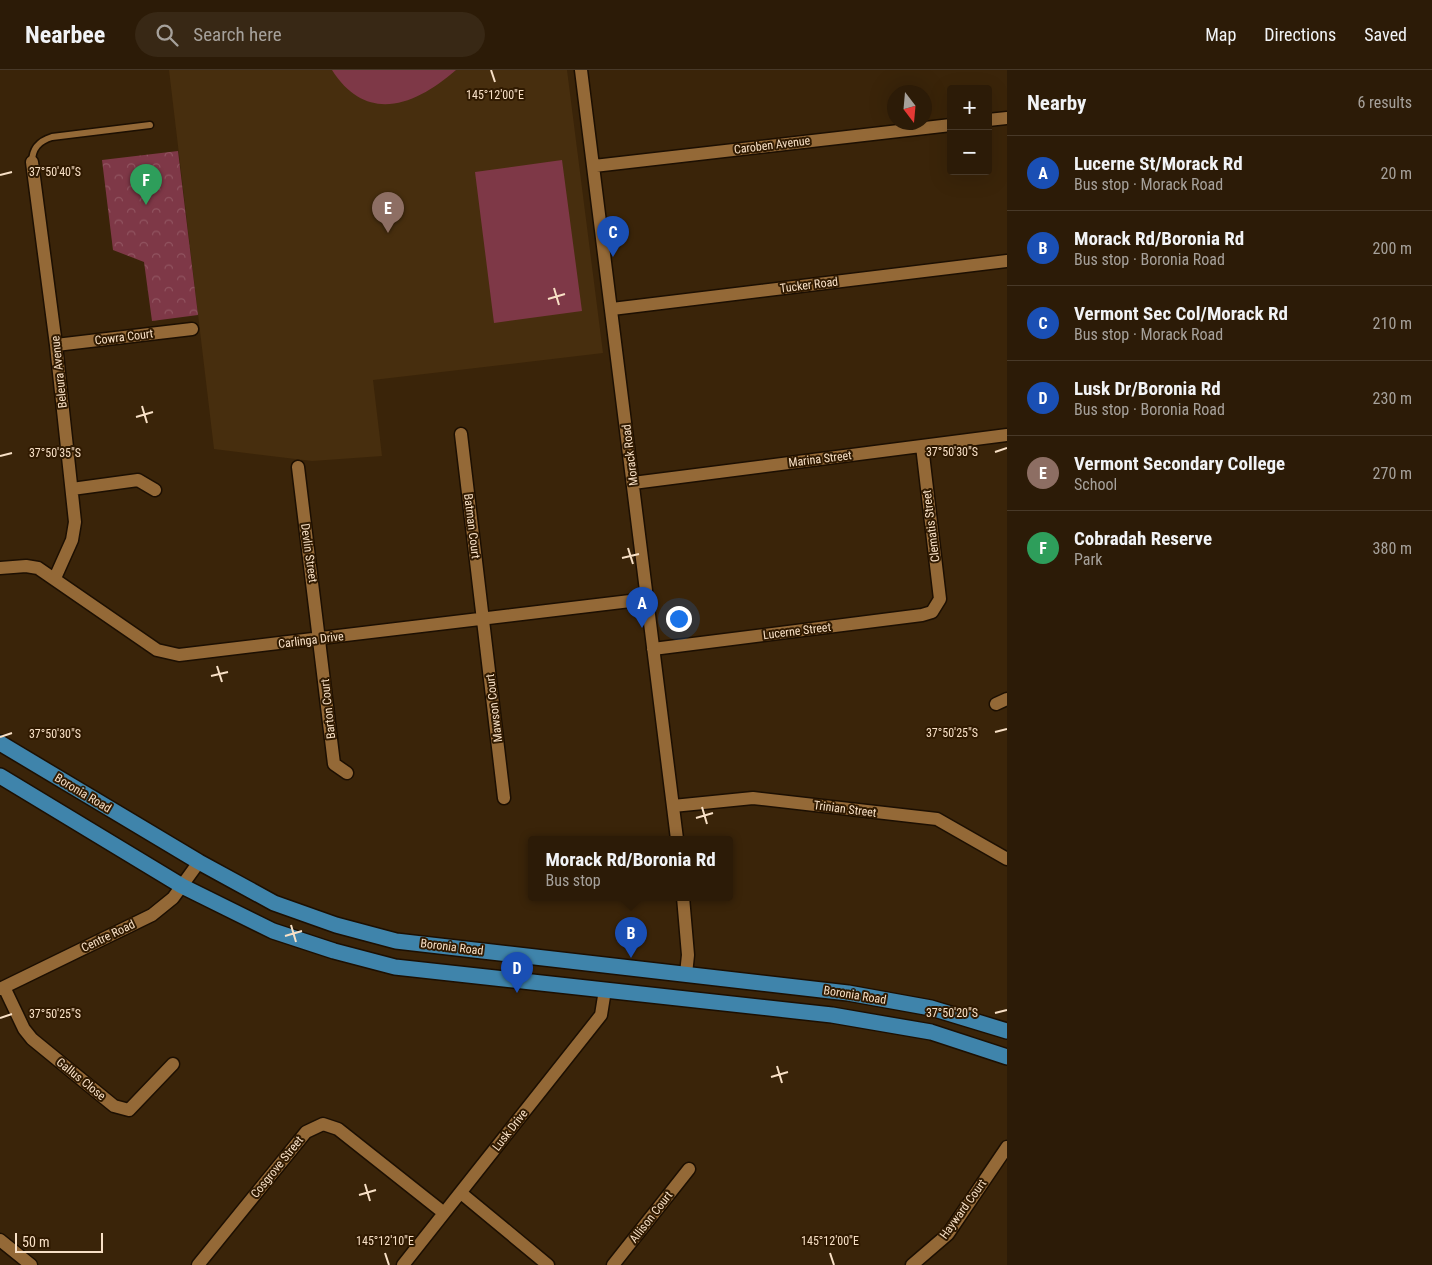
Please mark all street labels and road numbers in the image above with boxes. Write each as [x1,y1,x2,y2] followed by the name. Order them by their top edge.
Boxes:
[733,133,811,157] street label: Caroben Avenue
[779,274,839,296] street label: Tucker Road
[94,326,154,348] street label: Cowra Court
[48,335,70,409] street label: Beleura Avenue
[619,423,641,487] street label: Morack Road
[788,448,853,470] street label: Marina Street
[920,489,942,563] street label: Clematis Street
[461,493,483,560] street label: Batman Court
[298,522,320,584] street label: Devlin Street
[762,620,832,642] street label: Lucerne Street
[277,629,345,651] street label: Carlinga Drive
[483,673,505,743] street label: Mawson Court
[318,678,338,740] street label: Barton Court
[52,771,114,815] street label: Boronia Road
[813,798,878,820] street label: Trinian Street
[79,917,137,955] street label: Centre Road
[420,936,484,958] street label: Boronia Road
[823,983,887,1007] street label: Boronia Road
[54,1055,109,1103] street label: Gallus Close
[489,1106,531,1154] street label: Lusk Drive
[248,1133,306,1201] street label: Cosgrove Street
[937,1176,990,1241] street label: Hayward Court
[627,1188,676,1245] street label: Allison Court

